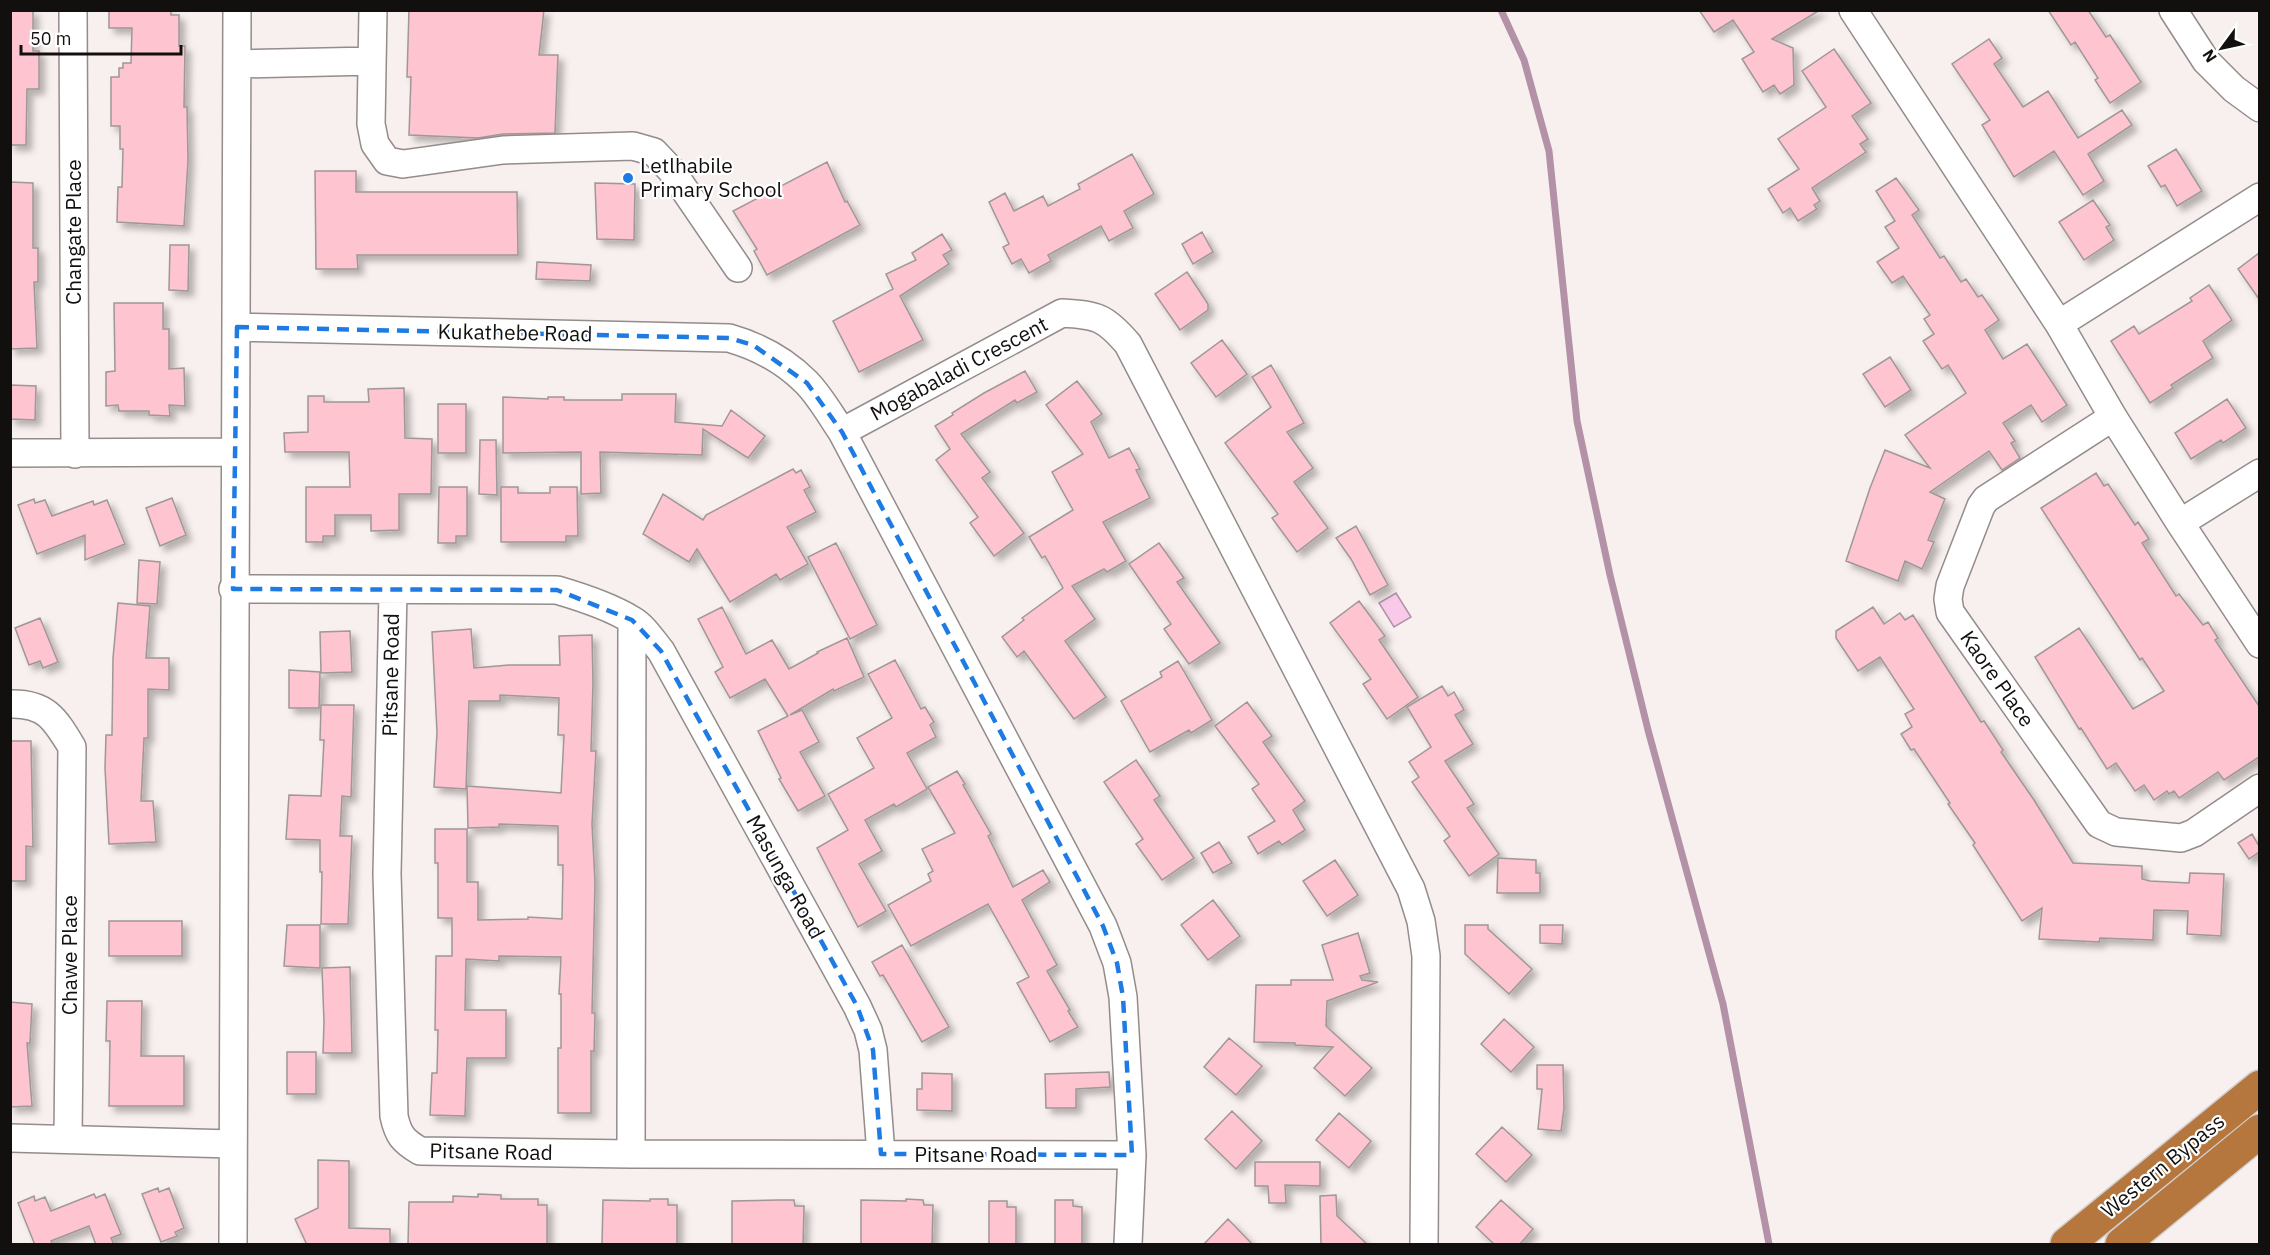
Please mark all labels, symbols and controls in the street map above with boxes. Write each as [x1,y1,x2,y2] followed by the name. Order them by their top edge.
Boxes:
[21,18,182,56] scale bar
[2192,18,2252,78] north arrow
[30,27,72,50] text: 50 m
[2198,46,2221,66] text: N
[640,151,783,203] place label: Letlhabile Primary School
[59,159,87,305] street label: Changate Place
[621,171,635,185] marker: Letlhabile Primary School
[865,309,1052,427] street label: Mogabaladi Crescent
[437,317,593,347] street label: Kukathebe Road
[375,613,405,737] street label: Pitsane Road
[1954,625,2041,732] street label: Kaore Place
[740,809,832,944] street label: Masunga Road
[55,895,83,1015] street label: Chawe Place
[2095,1107,2230,1224] street label: Western Bypass
[429,1136,553,1166] street label: Pitsane Road
[914,1140,1038,1168] street label: Pitsane Road

